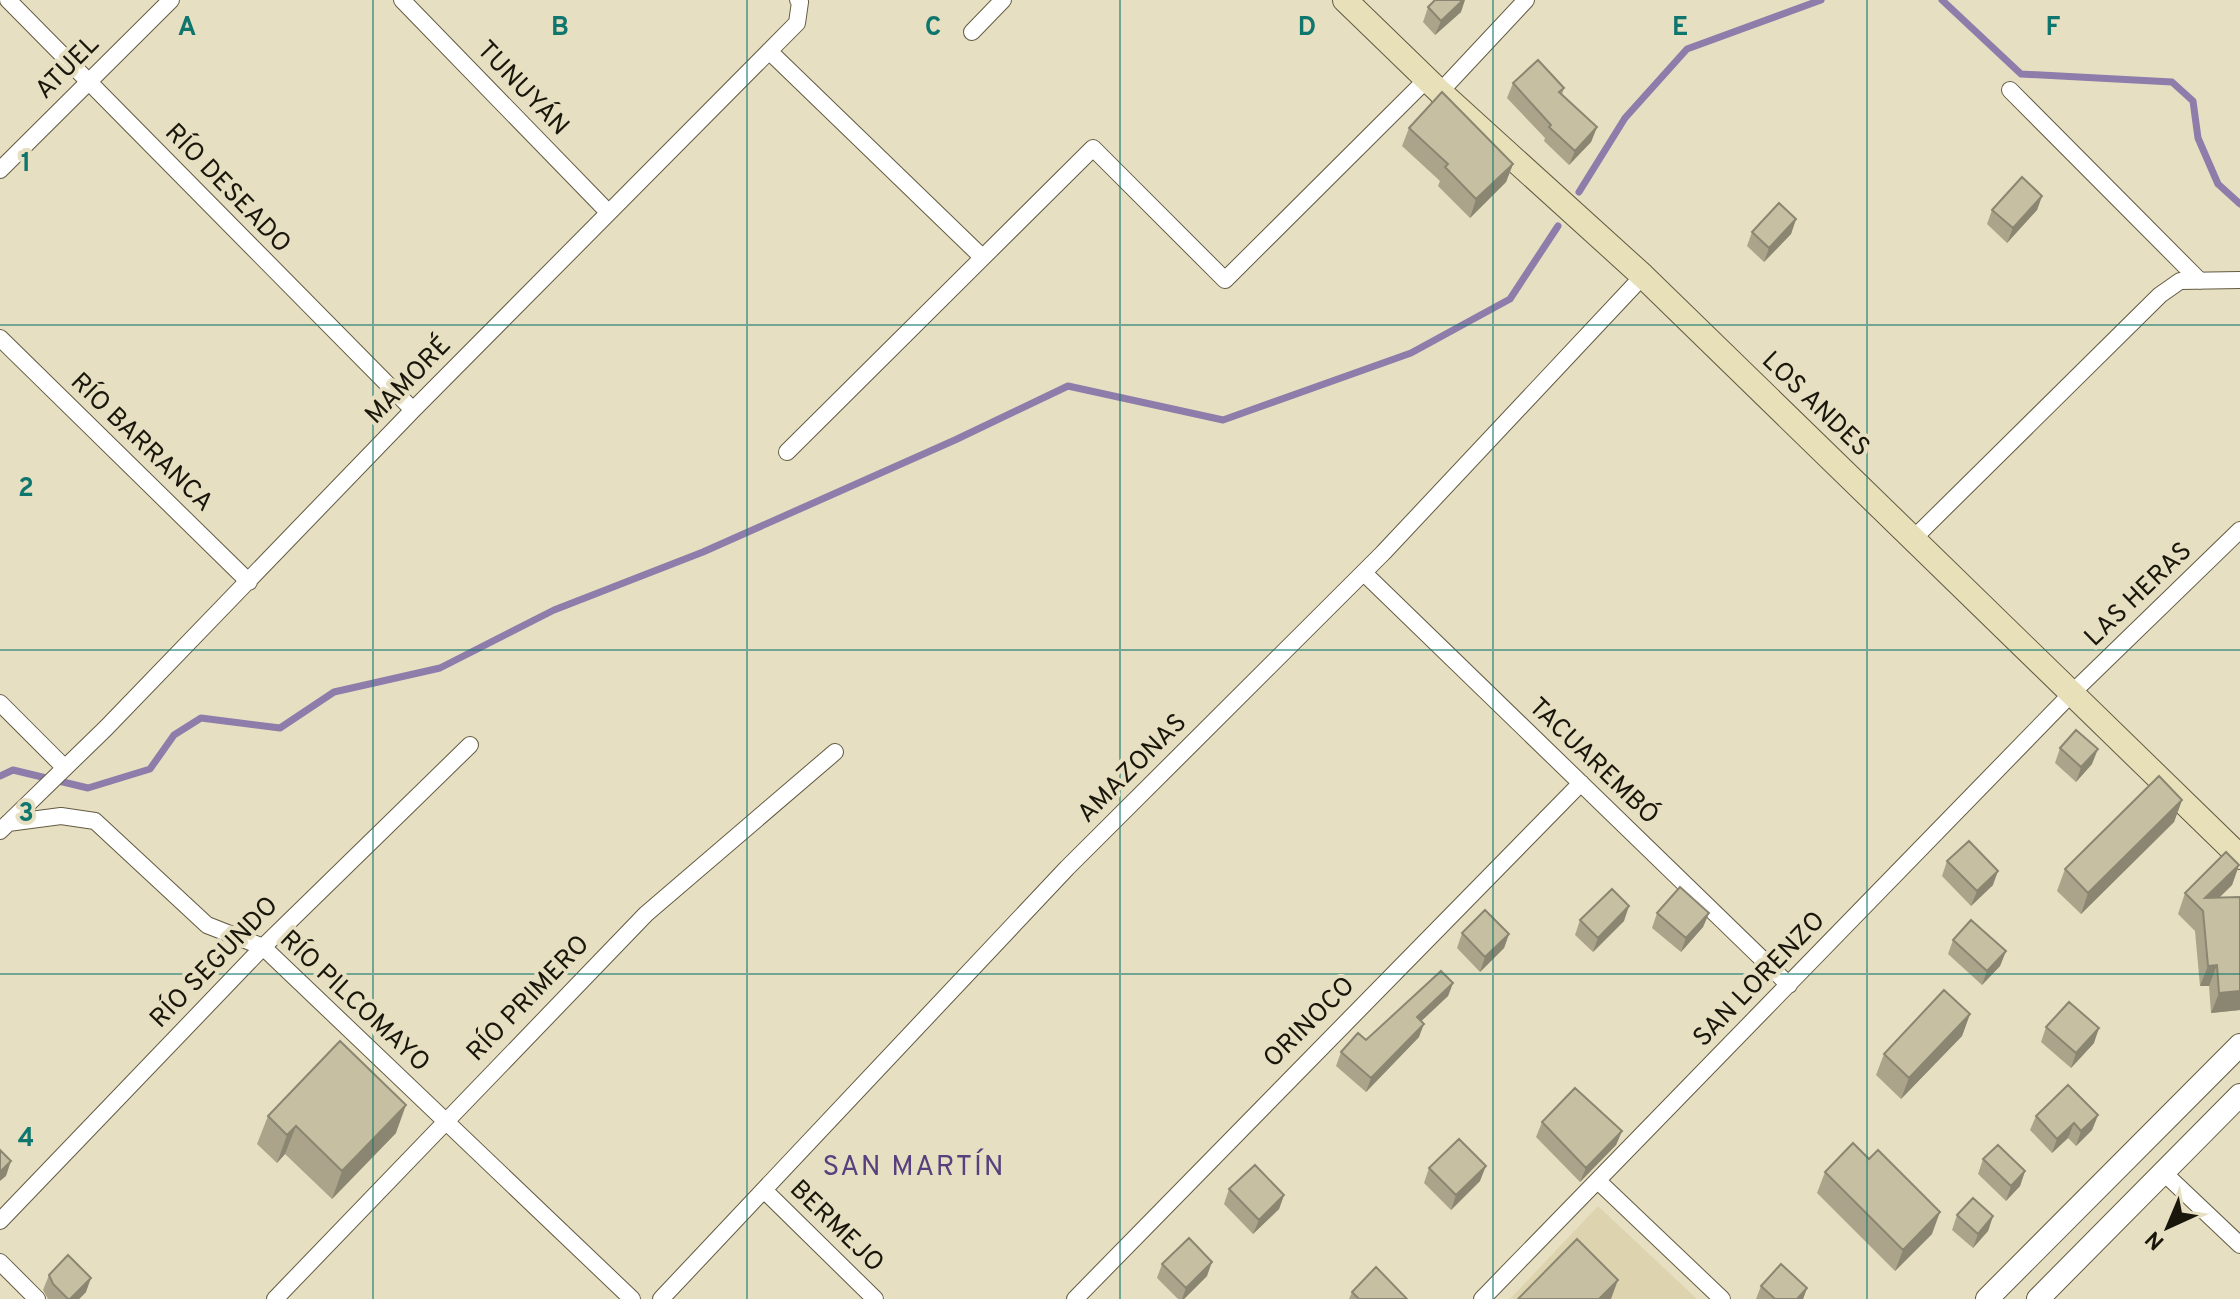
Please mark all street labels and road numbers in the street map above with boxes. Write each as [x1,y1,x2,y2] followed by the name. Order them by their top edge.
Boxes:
[29,29,107,107] street label: ATUEL
[469,33,577,143] street label: TUNUYÁN
[157,116,299,261] street label: RÍO DESEADO
[357,329,459,432] street label: MAMORÉ
[1754,345,1876,465] street label: LOS ANDES
[62,365,221,520] street label: RÍO BARRANCA
[2078,536,2200,654] street label: LAS HERAS
[1521,690,1667,832] street label: TACUAREMBÓ
[1071,707,1195,831] street label: AMAZONAS
[142,889,286,1036] street label: RÍO SEGUNDO
[1687,905,1833,1055] street label: SAN LORENZO
[272,922,437,1080] street label: RÍO PILCOMAYO
[459,928,598,1069] street label: RÍO PRIMERO
[1257,970,1363,1076] street label: ORINOCO
[782,1174,890,1280] street label: BERMEJO

